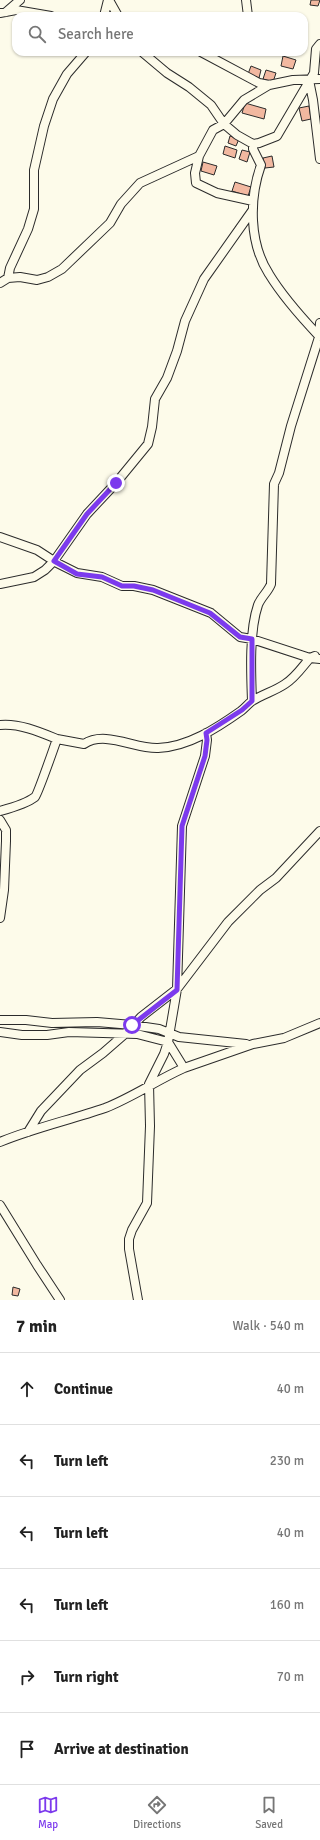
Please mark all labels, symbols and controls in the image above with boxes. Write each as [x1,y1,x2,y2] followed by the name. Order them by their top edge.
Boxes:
[12,12,308,56] search box
[26,23,48,45] icon: search
[58,25,134,43] text: Search here
[107,474,125,492] route end
[123,1016,141,1034] route start
[16,1316,57,1337] text: 7 min
[233,1318,304,1334] text: Walk · 540 m
[16,1378,38,1400] icon: ahead
[54,1380,113,1398] text: Continue
[277,1381,304,1397] text: 40 m
[16,1450,38,1472] icon: left
[54,1452,108,1470] text: Turn left
[270,1453,304,1469] text: 230 m
[16,1522,38,1544] icon: left
[54,1524,108,1542] text: Turn left
[277,1525,304,1541] text: 40 m
[16,1594,38,1616] icon: left
[54,1596,108,1614] text: Turn left
[270,1597,304,1613] text: 160 m
[16,1666,38,1688] icon: right
[54,1668,119,1686] text: Turn right
[277,1669,304,1685] text: 70 m
[16,1738,38,1760] icon: arrive
[54,1740,189,1758] text: Arrive at destination
[37,1794,59,1831] tab: Map
[133,1794,181,1831] tab: Directions
[255,1794,283,1831] tab: Saved

